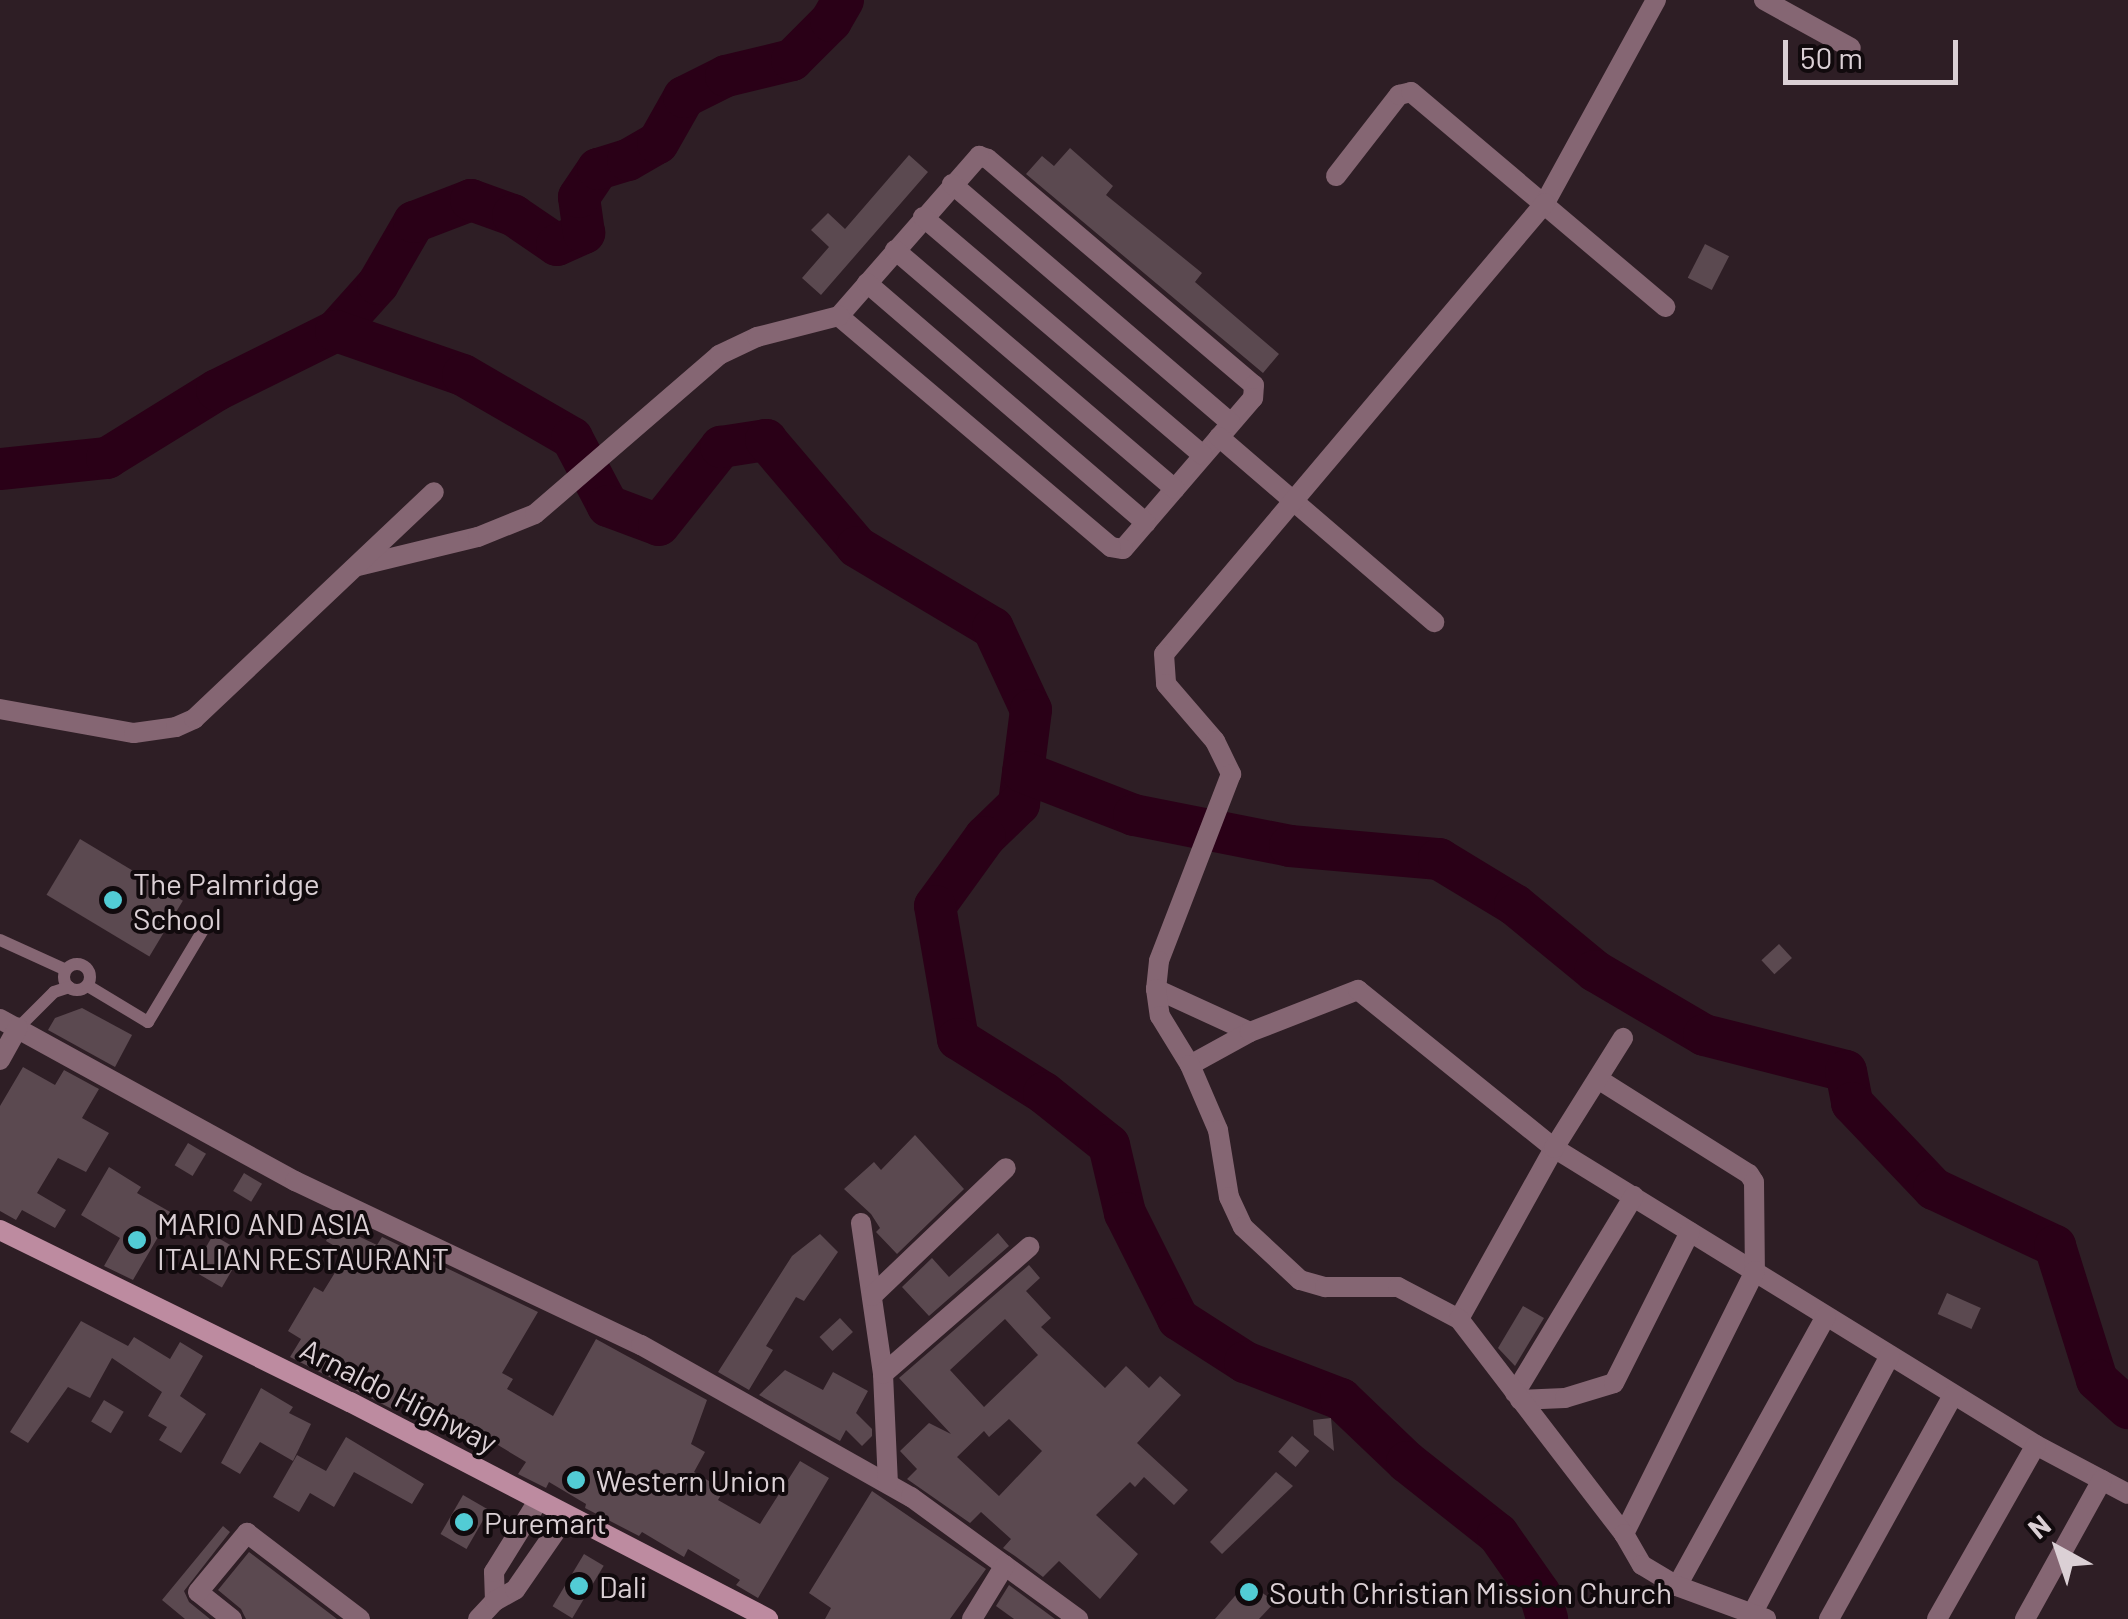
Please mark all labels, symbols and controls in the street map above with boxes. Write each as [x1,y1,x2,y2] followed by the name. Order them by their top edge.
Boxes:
[1788,20,1963,82] scale bar
[1800,39,1863,75] text: 50 m
[133,865,320,936] place label: The Palmridge School
[102,889,124,911] marker: The Palmridge School
[157,1205,449,1276] place label: MARIO AND ASIA ITALIAN RESTAURANT
[126,1229,148,1251] marker: MARIO AND ASIA ITALIAN RESTAURANT
[295,1330,503,1460] street label: Arnaldo Highway
[596,1462,786,1498] place label: Western Union
[565,1469,587,1491] marker: Western Union
[2008,1499,2108,1599] north arrow
[484,1504,607,1540] place label: Puremart
[2021,1507,2057,1545] text: N
[453,1511,475,1533] marker: Puremart
[599,1568,647,1604] place label: Dali
[1269,1574,1672,1610] place label: South Christian Mission Church
[568,1575,590,1597] marker: Dali
[1238,1581,1260,1603] marker: South Christian Mission Church

